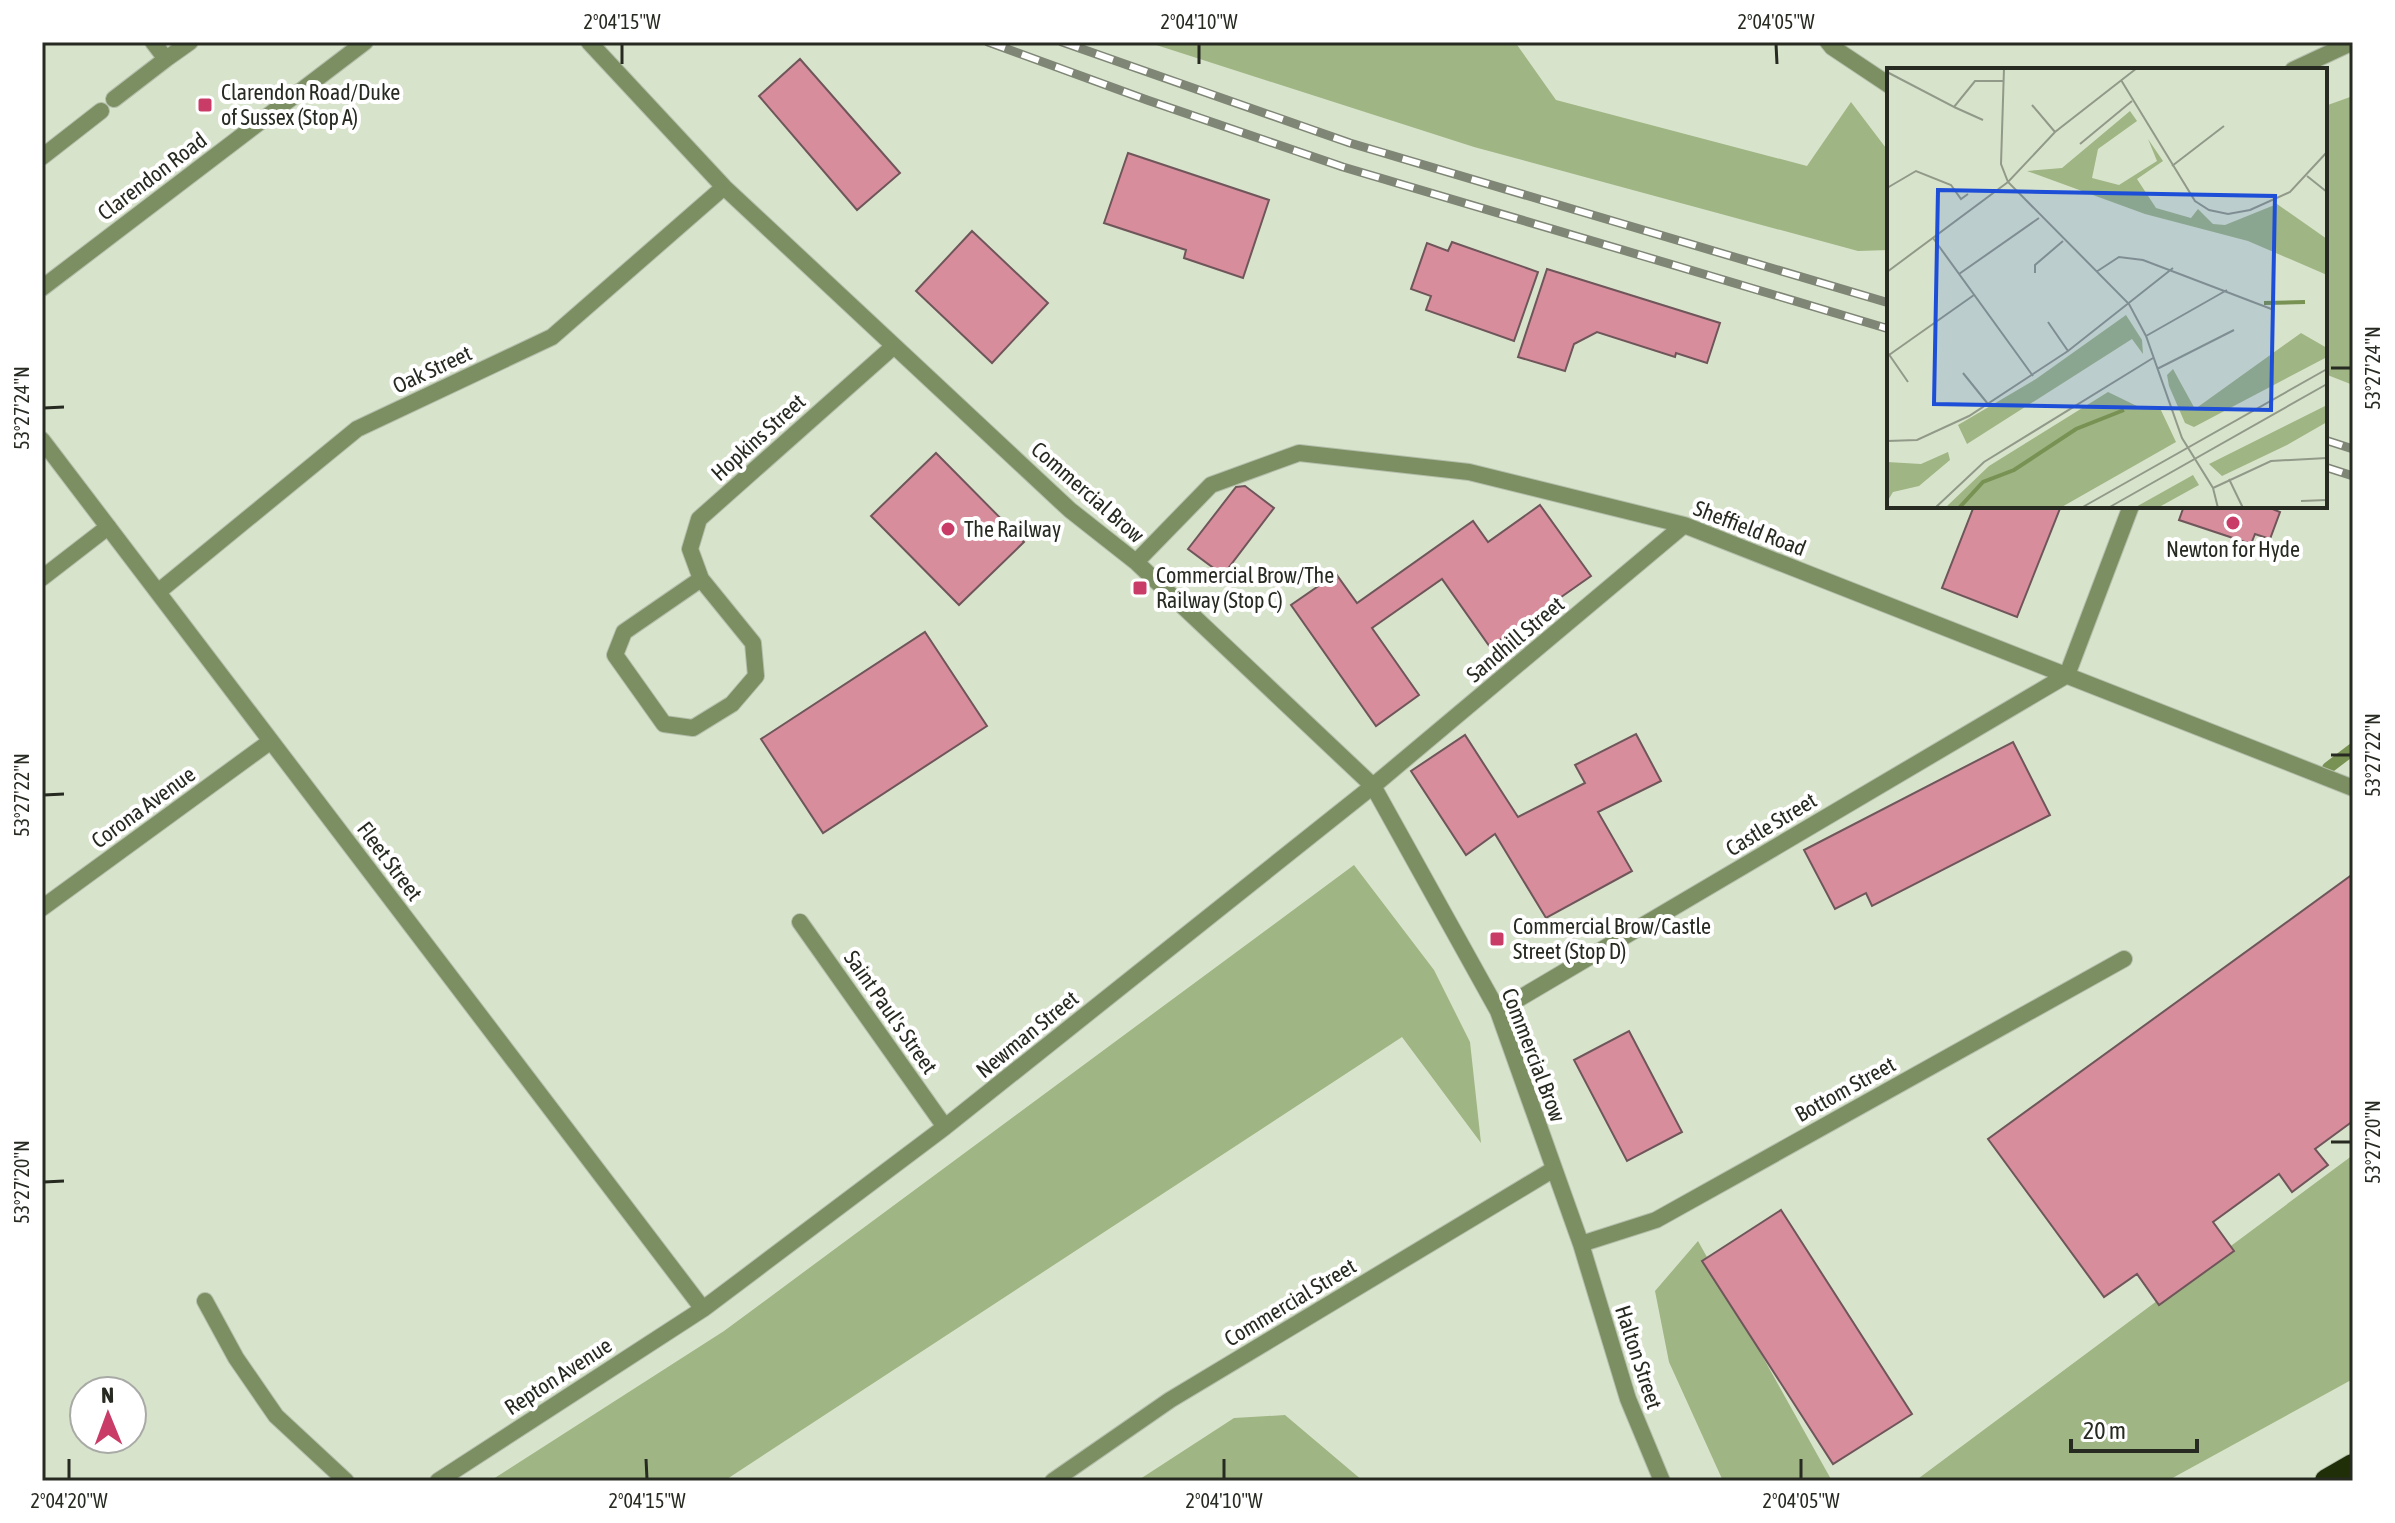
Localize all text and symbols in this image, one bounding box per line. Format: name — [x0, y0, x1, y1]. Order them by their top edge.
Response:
text: 2°04'15"W — [584, 10, 661, 33]
text: 2°04'10"W — [1161, 10, 1238, 33]
text: 2°04'05"W — [1738, 10, 1815, 33]
inset map — [1887, 68, 2327, 508]
place label: Clarendon Road/Duke of Sussex (Stop A) — [221, 79, 400, 130]
marker: Clarendon Road/Duke of Sussex (Stop A) — [196, 96, 214, 114]
street label: Clarendon Road — [92, 127, 212, 225]
text: 53°27'24"N — [2361, 326, 2384, 410]
street label: Oak Street — [388, 339, 476, 399]
text: 53°27'24"N — [10, 366, 33, 450]
street label: Hopkins Street — [706, 388, 810, 486]
street label: Commercial Brow — [1026, 436, 1150, 548]
street label: Sheffield Road — [1690, 495, 1810, 561]
marker: Newton for Hyde — [2224, 514, 2242, 532]
place label: The Railway — [964, 516, 1061, 542]
marker: The Railway — [939, 520, 957, 538]
place label: Newton for Hyde — [2166, 536, 2300, 562]
place label: Commercial Brow/The Railway (Stop C) — [1156, 562, 1334, 613]
marker: Commercial Brow/The Railway (Stop C) — [1131, 579, 1149, 597]
street label: Sandhill Street — [1461, 591, 1569, 687]
text: 53°27'22"N — [2361, 713, 2384, 797]
text: 53°27'22"N — [10, 753, 33, 837]
street label: Corona Avenue — [86, 761, 200, 853]
street label: Castle Street — [1721, 787, 1821, 861]
street label: Fleet Street — [352, 816, 428, 906]
place label: Commercial Brow/Castle Street (Stop D) — [1513, 913, 1711, 964]
marker: Commercial Brow/Castle Street (Stop D) — [1488, 930, 1506, 948]
street label: Saint Paul's Street — [839, 945, 943, 1079]
street label: Newman Street — [971, 985, 1083, 1083]
street label: Commercial Brow — [1497, 985, 1571, 1125]
street label: Bottom Street — [1790, 1051, 1900, 1127]
text: 53°27'20"N — [2361, 1100, 2384, 1184]
text: 53°27'20"N — [10, 1140, 33, 1224]
street label: Commercial Street — [1219, 1252, 1361, 1352]
street label: Halton Street — [1610, 1302, 1668, 1412]
street label: Repton Avenue — [500, 1332, 616, 1420]
north arrow — [68, 1375, 148, 1455]
text: N — [101, 1382, 114, 1408]
scale bar — [2071, 1403, 2197, 1453]
text: 20 m — [2083, 1417, 2126, 1444]
text: 2°04'20"W — [31, 1489, 108, 1512]
text: 2°04'15"W — [609, 1489, 686, 1512]
text: 2°04'10"W — [1186, 1489, 1263, 1512]
text: 2°04'05"W — [1763, 1489, 1840, 1512]

